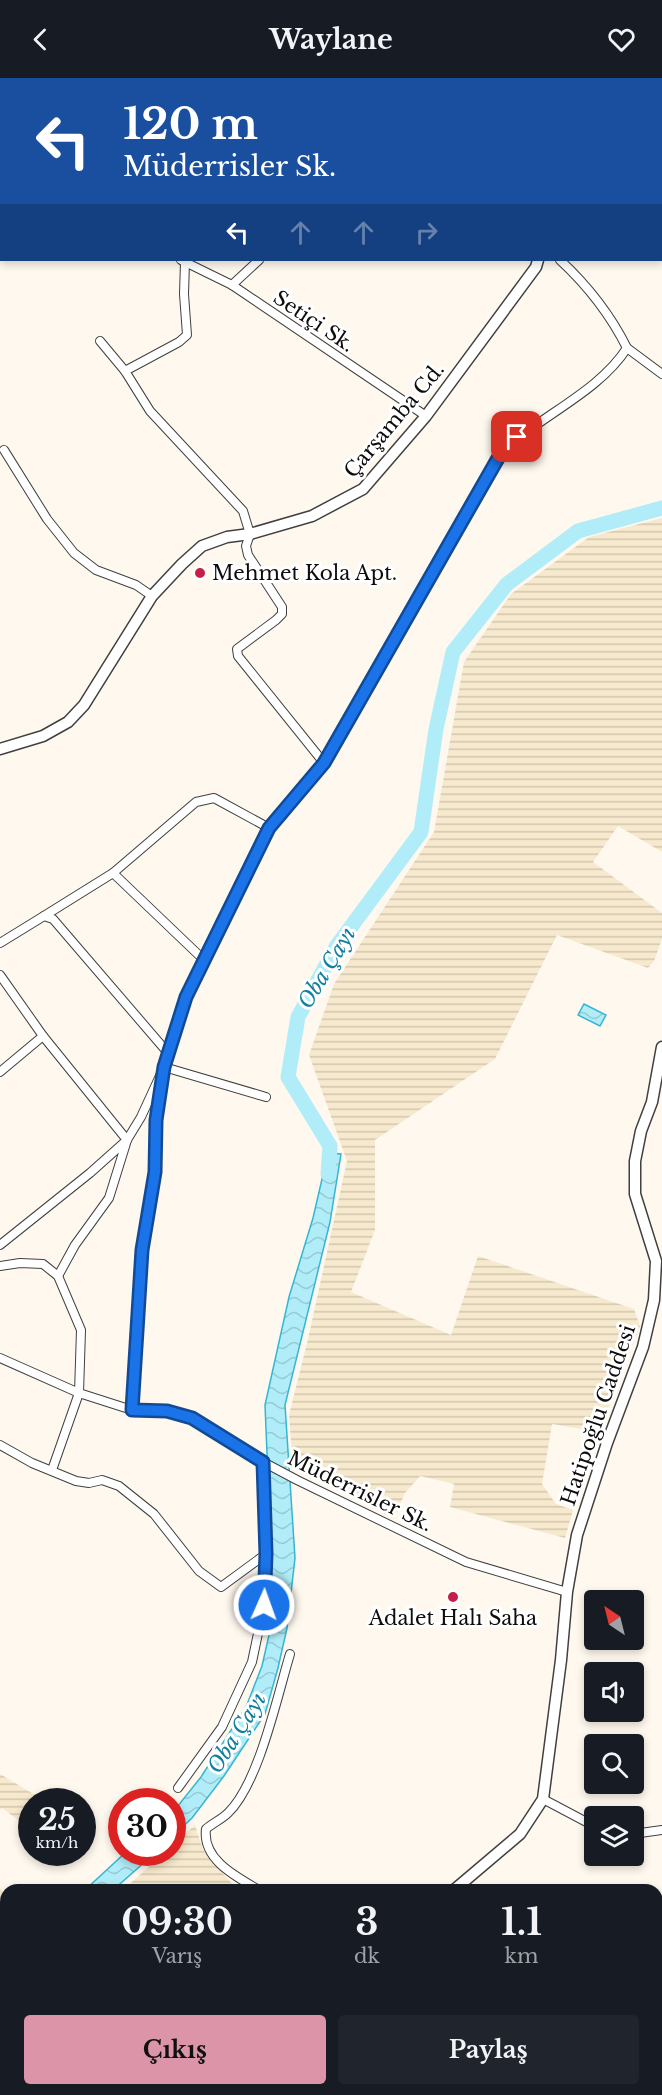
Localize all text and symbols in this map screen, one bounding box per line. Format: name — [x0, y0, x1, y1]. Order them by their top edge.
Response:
icon: back — [24, 23, 57, 56]
text: Waylane — [269, 23, 393, 56]
icon: heart — [605, 23, 638, 56]
text: 120 m — [123, 98, 258, 150]
icon: left — [24, 102, 102, 180]
text: Müderrisler Sk. — [123, 150, 336, 183]
icon: left — [221, 216, 254, 249]
icon: ahead — [284, 216, 317, 249]
icon: ahead — [347, 216, 380, 249]
icon: right — [410, 216, 443, 249]
street label: Setiçi Sk. — [269, 285, 359, 357]
street label: Çarşamba Cd. — [339, 358, 449, 482]
pin — [491, 411, 542, 462]
icon: arrive — [500, 420, 533, 453]
place label: Mehmet Kola Apt. — [212, 561, 397, 585]
marker: Mehmet Kola Apt. — [193, 566, 207, 580]
water label: Oba Çayı — [293, 923, 361, 1013]
street label: Hatipoğlu Caddesi — [556, 1321, 640, 1509]
street label: Müderrisler Sk. — [284, 1446, 436, 1536]
position arrow — [232, 1573, 296, 1637]
marker: Adalet Halı Saha — [446, 1590, 460, 1604]
north arrow — [584, 1590, 644, 1650]
map controls — [584, 1590, 644, 1866]
place label: Adalet Halı Saha — [368, 1606, 538, 1630]
button: sound — [584, 1662, 644, 1722]
water label: Oba Çayı — [202, 1688, 272, 1778]
button: search — [584, 1734, 644, 1794]
speed limit sign: 30 — [108, 1788, 186, 1866]
text: 25 — [38, 1801, 76, 1838]
button: layers — [584, 1806, 644, 1866]
text: km/h — [36, 1833, 78, 1852]
text: 09:30 — [121, 1900, 233, 1945]
text: 3 — [356, 1900, 378, 1945]
text: 1.1 — [501, 1900, 542, 1945]
text: Varış — [152, 1944, 202, 1968]
text: dk — [354, 1944, 380, 1968]
text: km — [505, 1944, 538, 1968]
button: Çıkış — [24, 2015, 326, 2084]
button: Paylaş — [338, 2015, 639, 2084]

